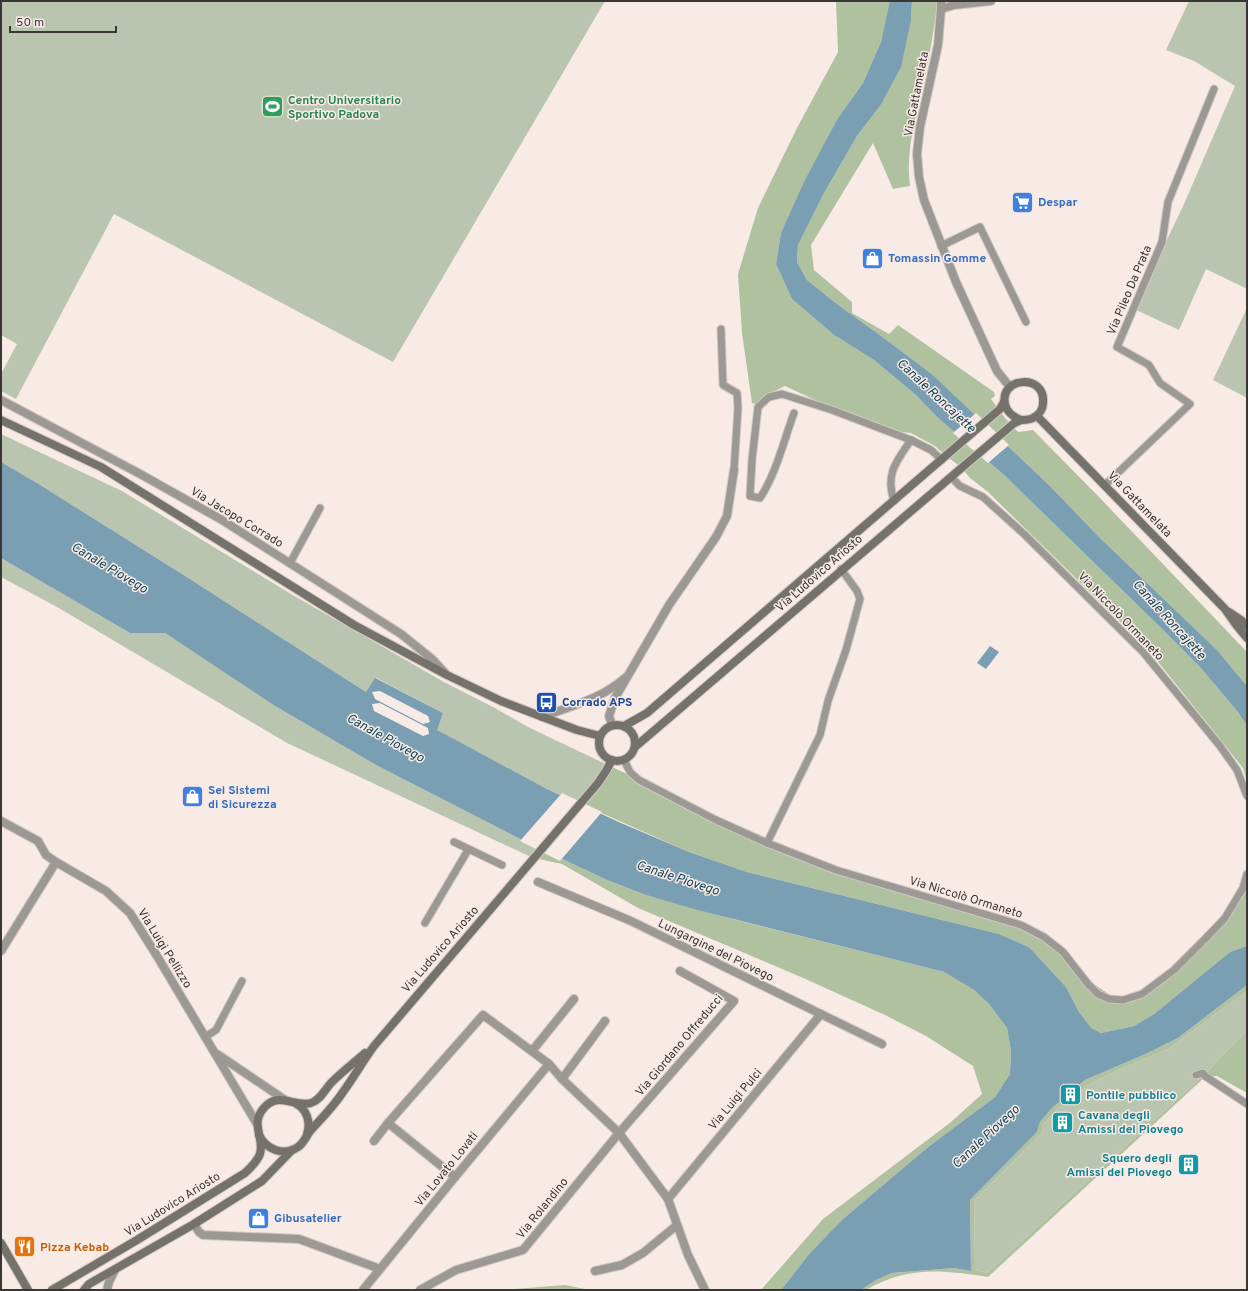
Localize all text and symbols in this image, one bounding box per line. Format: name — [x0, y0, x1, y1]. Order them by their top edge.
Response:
scale bar — [10, 8, 116, 34]
text: 50 m — [16, 15, 44, 31]
street label: Via Gattamelata — [901, 50, 933, 138]
place label: Centro Universitario Sportivo Padova — [288, 93, 401, 123]
sports icon: Centro Universitario Sportivo Padova — [259, 94, 285, 120]
supermarket icon: Despar — [1009, 189, 1035, 215]
place label: Despar — [1038, 195, 1078, 211]
street label: Via Pileo Da Prata — [1104, 243, 1156, 338]
shop icon: Tomassin Gomme — [860, 245, 886, 271]
place label: Tomassin Gomme — [888, 251, 986, 267]
water label: Canale Roncajette — [893, 356, 979, 437]
street label: Via Gattamelata — [1104, 468, 1175, 541]
street label: Via Jacopo Corrado — [187, 484, 286, 552]
street label: Via Ludovico Ariosto — [773, 531, 867, 616]
water label: Canale Piovego — [68, 540, 150, 598]
street label: Via Niccolò Ormaneto — [1074, 569, 1167, 665]
water label: Canale Roncajette — [1129, 577, 1209, 664]
bus stop icon: Corrado APS — [533, 689, 559, 715]
place label: Corrado APS — [562, 695, 632, 711]
water label: Canale Piovego — [343, 711, 427, 767]
place label: Sei Sistemi di Sicurezza — [208, 783, 277, 813]
shop icon: Sei Sistemi di Sicurezza — [179, 784, 205, 810]
water label: Canale Piovego — [634, 858, 721, 900]
street label: Via Niccolò Ormaneto — [907, 873, 1025, 923]
street label: Via Ludovico Ariosto — [399, 903, 483, 996]
street label: Via Luigi Pellizzo — [133, 906, 195, 992]
street label: Lungargine del Piovego — [655, 916, 776, 986]
street label: Via Giordano Offreducci — [632, 991, 727, 1100]
street label: Via Luigi Pulci — [705, 1066, 766, 1134]
building icon: Pontile pubblico — [1058, 1082, 1084, 1108]
place label: Pontile pubblico — [1086, 1088, 1176, 1104]
water label: Canale Piovego — [949, 1102, 1023, 1173]
place label: Cavana degli Amissi del Piovego — [1078, 1108, 1184, 1138]
building icon: Cavana degli Amissi del Piovego — [1050, 1109, 1076, 1135]
street label: Via Lovato Lovati — [412, 1129, 482, 1210]
place label: Squero degli Amissi del Piovego — [1066, 1151, 1172, 1181]
building icon: Squero degli Amissi del Piovego — [1175, 1152, 1201, 1178]
street label: Via Ludovico Ariosto — [122, 1169, 224, 1241]
street label: Via Rolandino — [513, 1174, 573, 1243]
shop icon: Gibusatelier — [246, 1205, 272, 1231]
place label: Gibusatelier — [274, 1211, 342, 1227]
restaurant icon: Pizza Kebab — [11, 1234, 37, 1260]
place label: Pizza Kebab — [40, 1240, 109, 1256]

